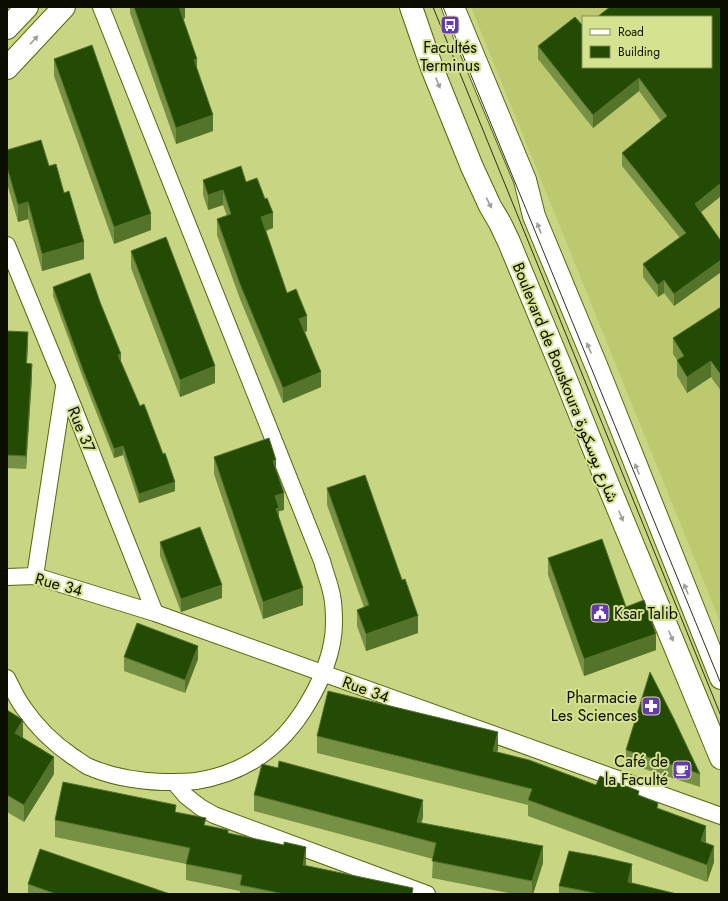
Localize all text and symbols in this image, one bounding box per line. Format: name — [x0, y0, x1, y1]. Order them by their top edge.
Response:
bus stop icon: Facultés Terminus — [439, 14, 461, 36]
legend — [582, 16, 712, 68]
text: Road — [618, 23, 644, 41]
one-way arrow — [29, 35, 38, 45]
place label: Facultés Terminus — [420, 36, 480, 77]
text: Building — [618, 43, 660, 61]
one-way arrow — [435, 78, 441, 89]
one-way arrow — [486, 197, 492, 209]
one-way arrow — [535, 222, 541, 234]
street label: Boulevard de Bouskoura شارع بوسكورة — [507, 259, 624, 506]
one-way arrow — [586, 343, 592, 354]
street label: Rue 37 — [62, 403, 101, 456]
one-way arrow — [634, 462, 640, 474]
one-way arrow — [618, 511, 624, 522]
street label: Rue 34 — [32, 567, 85, 602]
one-way arrow — [682, 583, 688, 595]
public building icon: Ksar Talib — [589, 602, 611, 624]
place label: Ksar Talib — [614, 602, 678, 625]
one-way arrow — [668, 631, 674, 643]
street label: Rue 34 — [339, 670, 393, 709]
place label: Pharmacie Les Sciences — [551, 686, 637, 727]
pharmacy icon: Pharmacie Les Sciences — [640, 695, 662, 717]
place label: Café de la Faculté — [605, 750, 668, 791]
cafe icon: Café de la Faculté — [671, 759, 693, 781]

